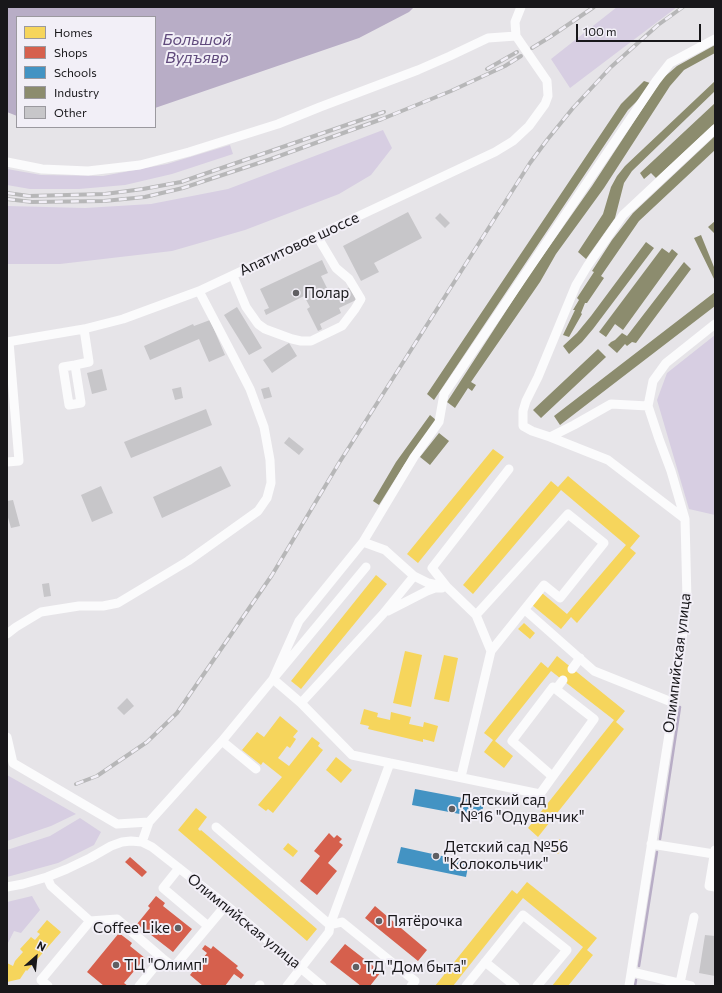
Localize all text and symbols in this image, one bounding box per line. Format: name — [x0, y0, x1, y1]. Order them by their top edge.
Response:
legend — [16, 16, 156, 128]
scale bar — [578, 16, 703, 42]
text: 100 m — [583, 24, 617, 38]
text: Homes — [54, 25, 92, 39]
water label: Большой Вудъявр — [163, 30, 231, 68]
text: Shops — [54, 45, 88, 59]
text: Schools — [54, 65, 97, 79]
text: Industry — [54, 85, 99, 99]
text: Other — [54, 105, 87, 119]
street label: Апатитовое шоссе — [236, 208, 362, 280]
place label: Полар — [304, 284, 349, 302]
marker: Полар — [291, 288, 301, 298]
street label: Олимпийская улица — [659, 592, 695, 734]
place label: Детский сад №16 "Одуванчик" — [460, 791, 584, 826]
marker: Детский сад №16 "Одуванчик" — [447, 804, 457, 814]
place label: Детский сад №56 "Колокольчик" — [444, 838, 568, 873]
marker: Детский сад №56 "Колокольчик" — [431, 851, 441, 861]
street label: Олимпийская улица — [184, 870, 304, 972]
place label: Пятёрочка — [387, 912, 462, 930]
marker: Пятёрочка — [374, 916, 384, 926]
place label: Coffee Like — [93, 919, 170, 937]
marker: Coffee Like — [173, 923, 183, 933]
north arrow — [16, 937, 56, 977]
text: N — [35, 938, 48, 954]
place label: ТЦ "Олимп" — [124, 956, 208, 974]
place label: ТД "Дом быта" — [364, 958, 467, 976]
marker: ТЦ "Олимп" — [111, 960, 121, 970]
marker: ТД "Дом быта" — [351, 962, 361, 972]

